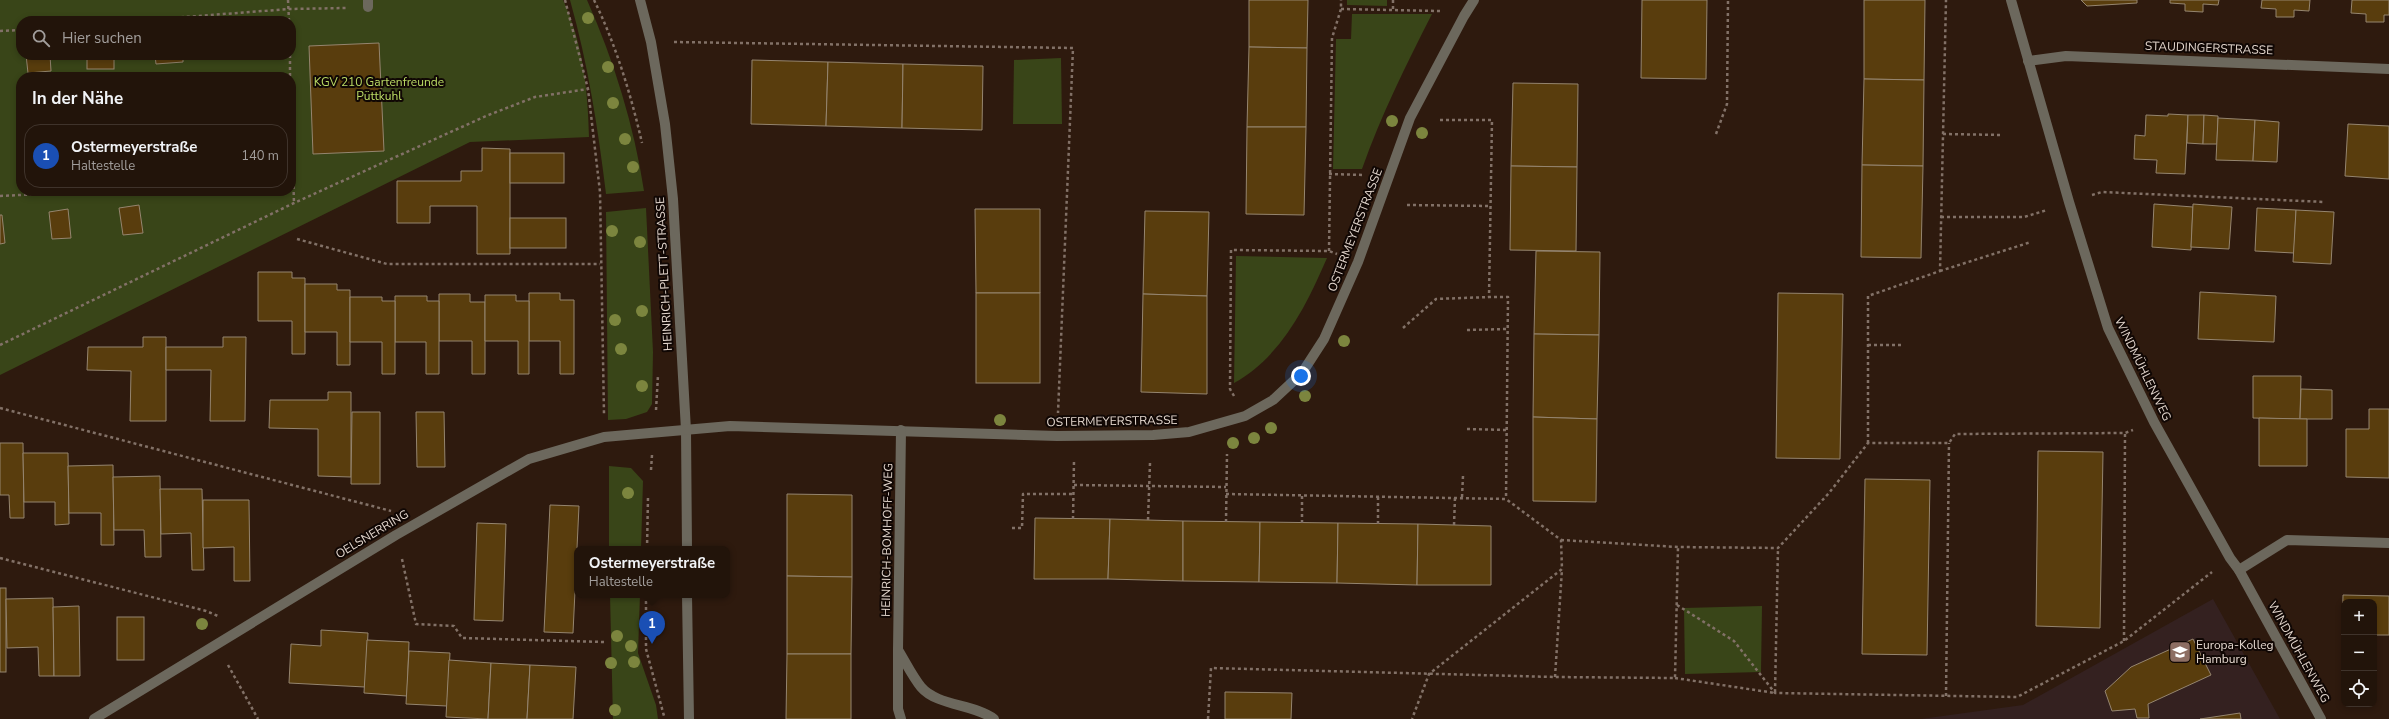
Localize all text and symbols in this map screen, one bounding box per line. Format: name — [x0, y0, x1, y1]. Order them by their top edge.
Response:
search box — [16, 16, 296, 60]
icon: search — [30, 27, 52, 49]
text: Hier suchen — [62, 28, 142, 48]
street label: STAUDINGERSTRASSE — [2145, 38, 2273, 58]
park label: KGV 210 Gartenfreunde Püttkuhl — [314, 74, 444, 104]
text: In der Nähe — [32, 87, 123, 110]
text: Ostermeyerstraße — [71, 137, 198, 157]
text: 1 — [42, 147, 50, 165]
text: 140 m — [241, 147, 279, 165]
text: Haltestelle — [71, 157, 135, 175]
street label: OSTERMEYERSTRASSE — [1324, 166, 1386, 294]
street label: HEINRICH-PLETT-STRASSE — [652, 197, 676, 351]
street label: WINDMÜHLENWEG — [2111, 314, 2175, 424]
your location — [1291, 366, 1311, 386]
street label: OSTERMEYERSTRASSE — [1046, 412, 1178, 430]
street label: HEINRICH-BOMHOFF-WEG — [878, 463, 896, 617]
street label: OELSNERRING — [333, 506, 411, 562]
popup — [574, 546, 730, 598]
text: Ostermeyerstraße — [589, 553, 715, 573]
text: Haltestelle — [589, 573, 653, 591]
street label: WINDMÜHLENWEG — [2264, 598, 2334, 706]
map controls — [2341, 599, 2377, 707]
button: + — [2341, 599, 2377, 635]
pin: 1 — [639, 611, 665, 644]
button: − — [2341, 635, 2377, 671]
place label: Europa-Kolleg Hamburg — [2196, 637, 2274, 667]
school or university icon: Europa-Kolleg Hamburg — [2167, 639, 2193, 665]
button: locate — [2341, 671, 2377, 707]

